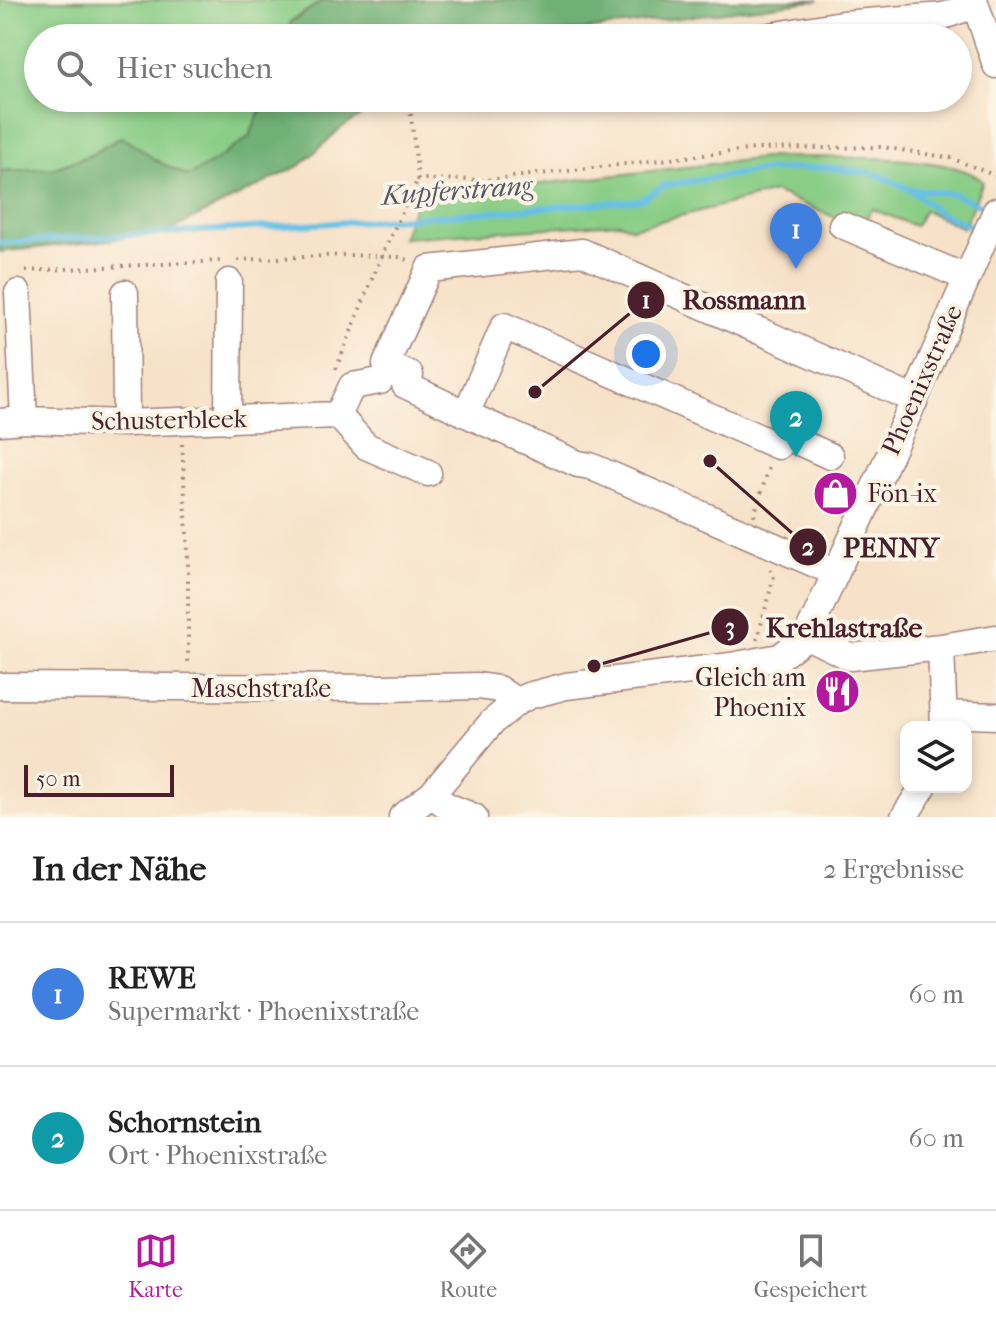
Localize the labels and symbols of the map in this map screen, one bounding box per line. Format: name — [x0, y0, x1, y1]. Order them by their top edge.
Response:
water label: Kupferstrang — [378, 168, 535, 212]
pin: 1 — [770, 203, 822, 269]
callout: Rossmann — [626, 274, 821, 326]
text: Rossmann — [682, 283, 807, 316]
text: 1 — [642, 286, 650, 314]
street label: Phoenixstraße — [875, 300, 969, 460]
your location — [626, 334, 666, 374]
pin: 2 — [770, 391, 822, 457]
street label: Schusterbleek — [91, 403, 248, 437]
shop icon: Fön-ix — [812, 469, 860, 517]
place label: Fön-ix — [867, 478, 937, 509]
callout: PENNY — [788, 521, 955, 573]
text: PENNY — [843, 531, 941, 564]
text: 2 — [802, 533, 814, 561]
callout: Krehlastraße — [710, 601, 938, 653]
text: Krehlastraße — [766, 611, 922, 644]
text: 3 — [725, 613, 735, 641]
place label: Gleich am Phoenix — [695, 662, 806, 723]
restaurant icon: Gleich am Phoenix — [813, 668, 861, 716]
street label: Maschstraße — [191, 673, 331, 704]
scale bar — [24, 761, 174, 797]

